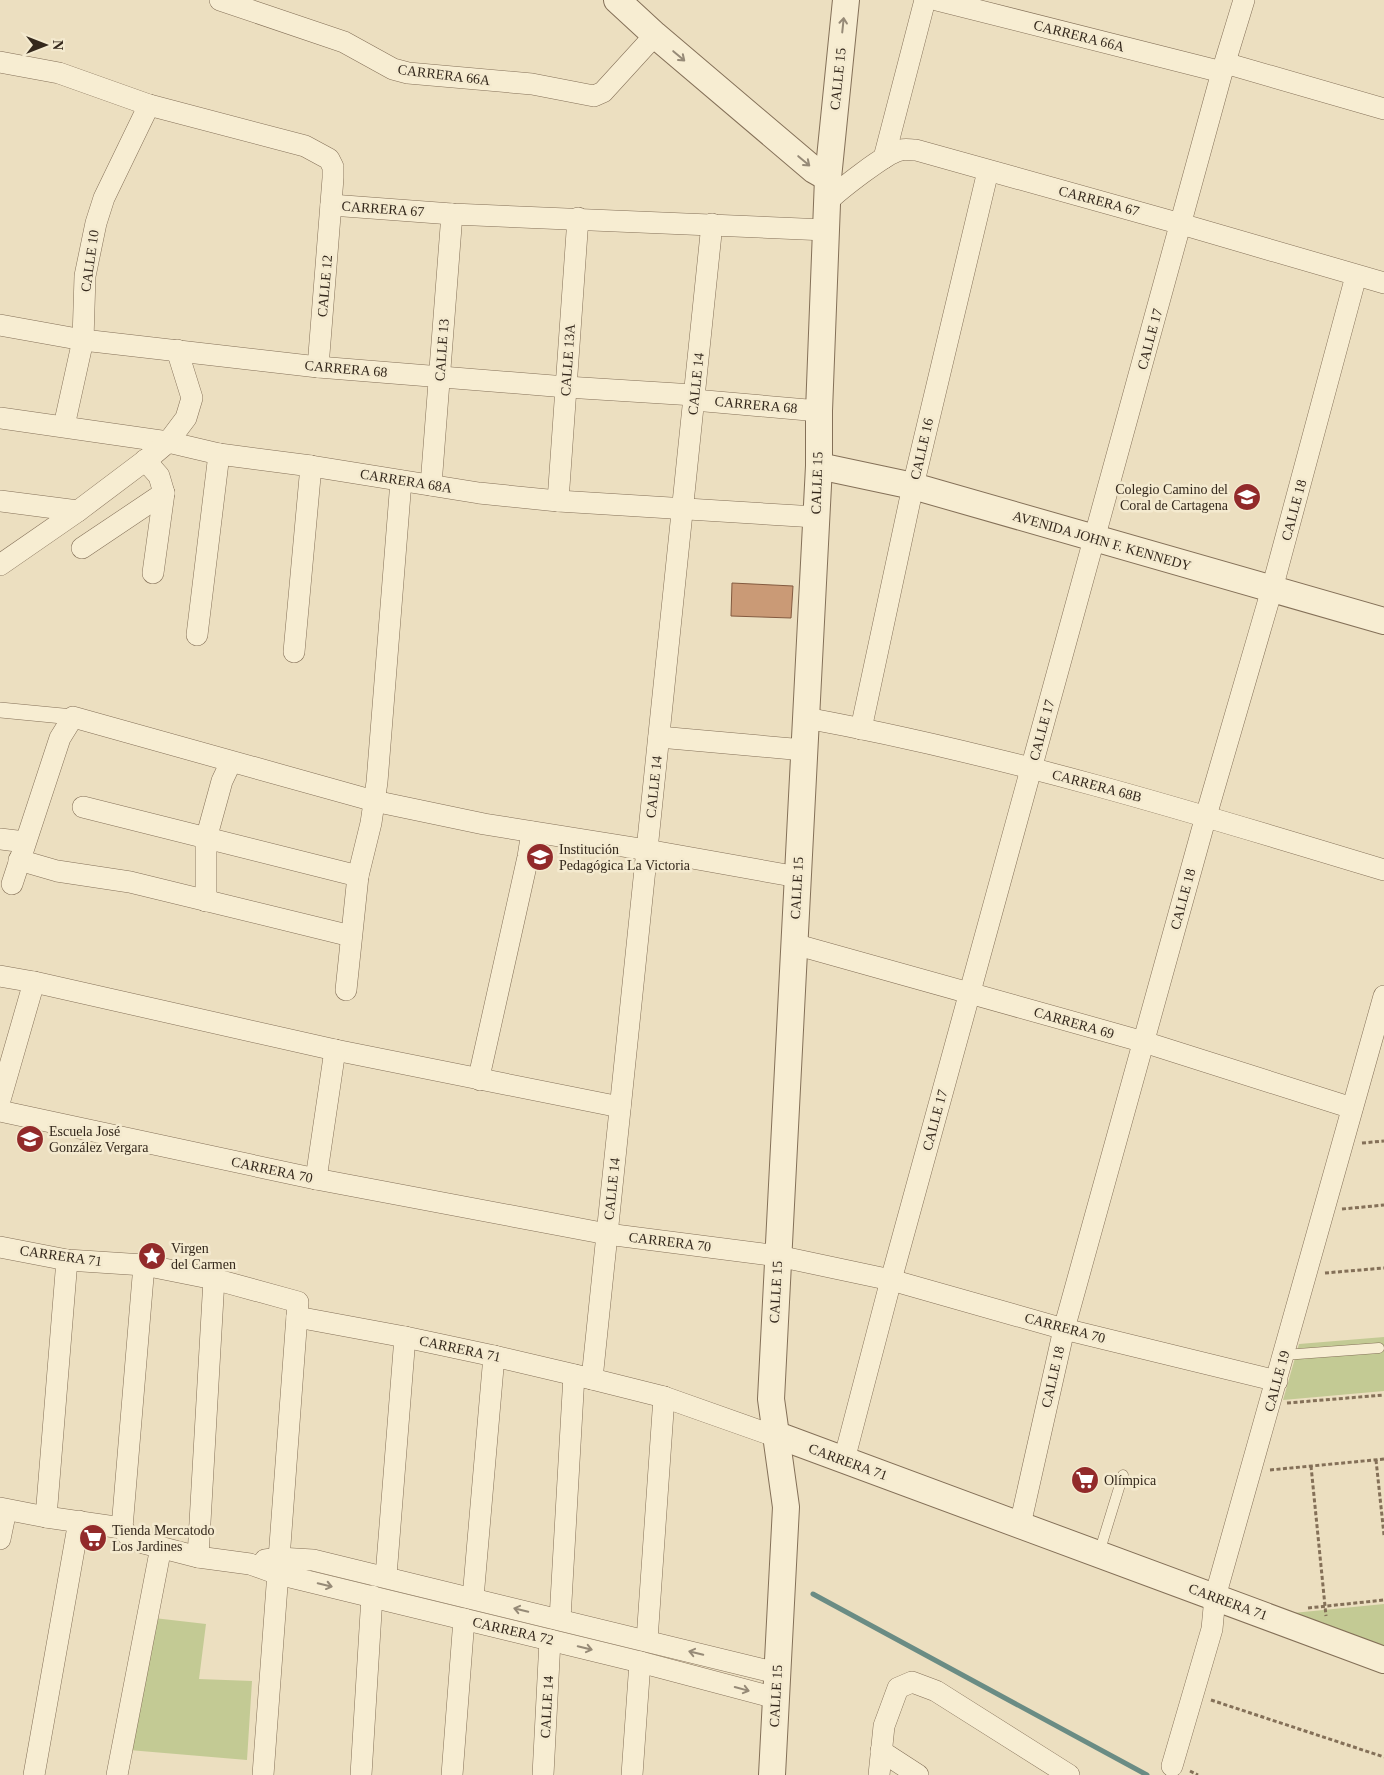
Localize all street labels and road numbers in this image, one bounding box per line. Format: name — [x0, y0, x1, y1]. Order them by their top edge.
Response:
street label: CARRERA 66A — [1032, 17, 1127, 55]
street label: CALLE 15 — [827, 47, 849, 111]
street label: CARRERA 66A — [397, 62, 492, 88]
street label: CARRERA 67 — [1057, 183, 1141, 219]
street label: CARRERA 67 — [341, 199, 425, 219]
street label: CALLE 10 — [78, 229, 102, 293]
street label: CALLE 12 — [315, 254, 335, 318]
street label: CALLE 17 — [1135, 307, 1165, 371]
street label: CALLE 13 — [432, 318, 452, 382]
street label: CALLE 13A — [558, 322, 578, 397]
street label: CALLE 14 — [685, 352, 707, 416]
street label: CARRERA 68 — [304, 358, 388, 380]
street label: CARRERA 68 — [714, 394, 798, 416]
street label: CALLE 16 — [908, 417, 936, 481]
street label: CALLE 15 — [808, 451, 826, 515]
street label: CARRERA 68A — [359, 466, 454, 496]
street label: CALLE 18 — [1279, 478, 1309, 542]
street label: AVENIDA JOHN F. KENNEDY — [1011, 508, 1193, 574]
street label: CALLE 17 — [1027, 698, 1057, 762]
street label: CALLE 14 — [643, 755, 665, 819]
street label: CARRERA 68B — [1051, 767, 1143, 805]
street label: CALLE 15 — [788, 856, 806, 920]
street label: CALLE 18 — [1168, 867, 1198, 931]
street label: CARRERA 69 — [1032, 1004, 1116, 1042]
street label: CALLE 17 — [920, 1088, 950, 1152]
street label: CARRERA 70 — [230, 1154, 314, 1186]
street label: CALLE 14 — [601, 1157, 623, 1221]
street label: CARRERA 70 — [628, 1230, 712, 1254]
street label: CARRERA 71 — [19, 1243, 103, 1269]
street label: CALLE 15 — [767, 1260, 785, 1324]
street label: CARRERA 70 — [1023, 1310, 1107, 1346]
street label: CARRERA 71 — [418, 1333, 502, 1365]
street label: CALLE 18 — [1039, 1345, 1067, 1409]
street label: CALLE 19 — [1262, 1349, 1292, 1413]
street label: CARRERA 71 — [807, 1441, 889, 1483]
street label: CARRERA 71 — [1187, 1581, 1269, 1623]
street label: CARRERA 72 — [471, 1614, 555, 1648]
street label: CALLE 15 — [767, 1664, 785, 1728]
street label: CALLE 14 — [538, 1675, 556, 1739]

